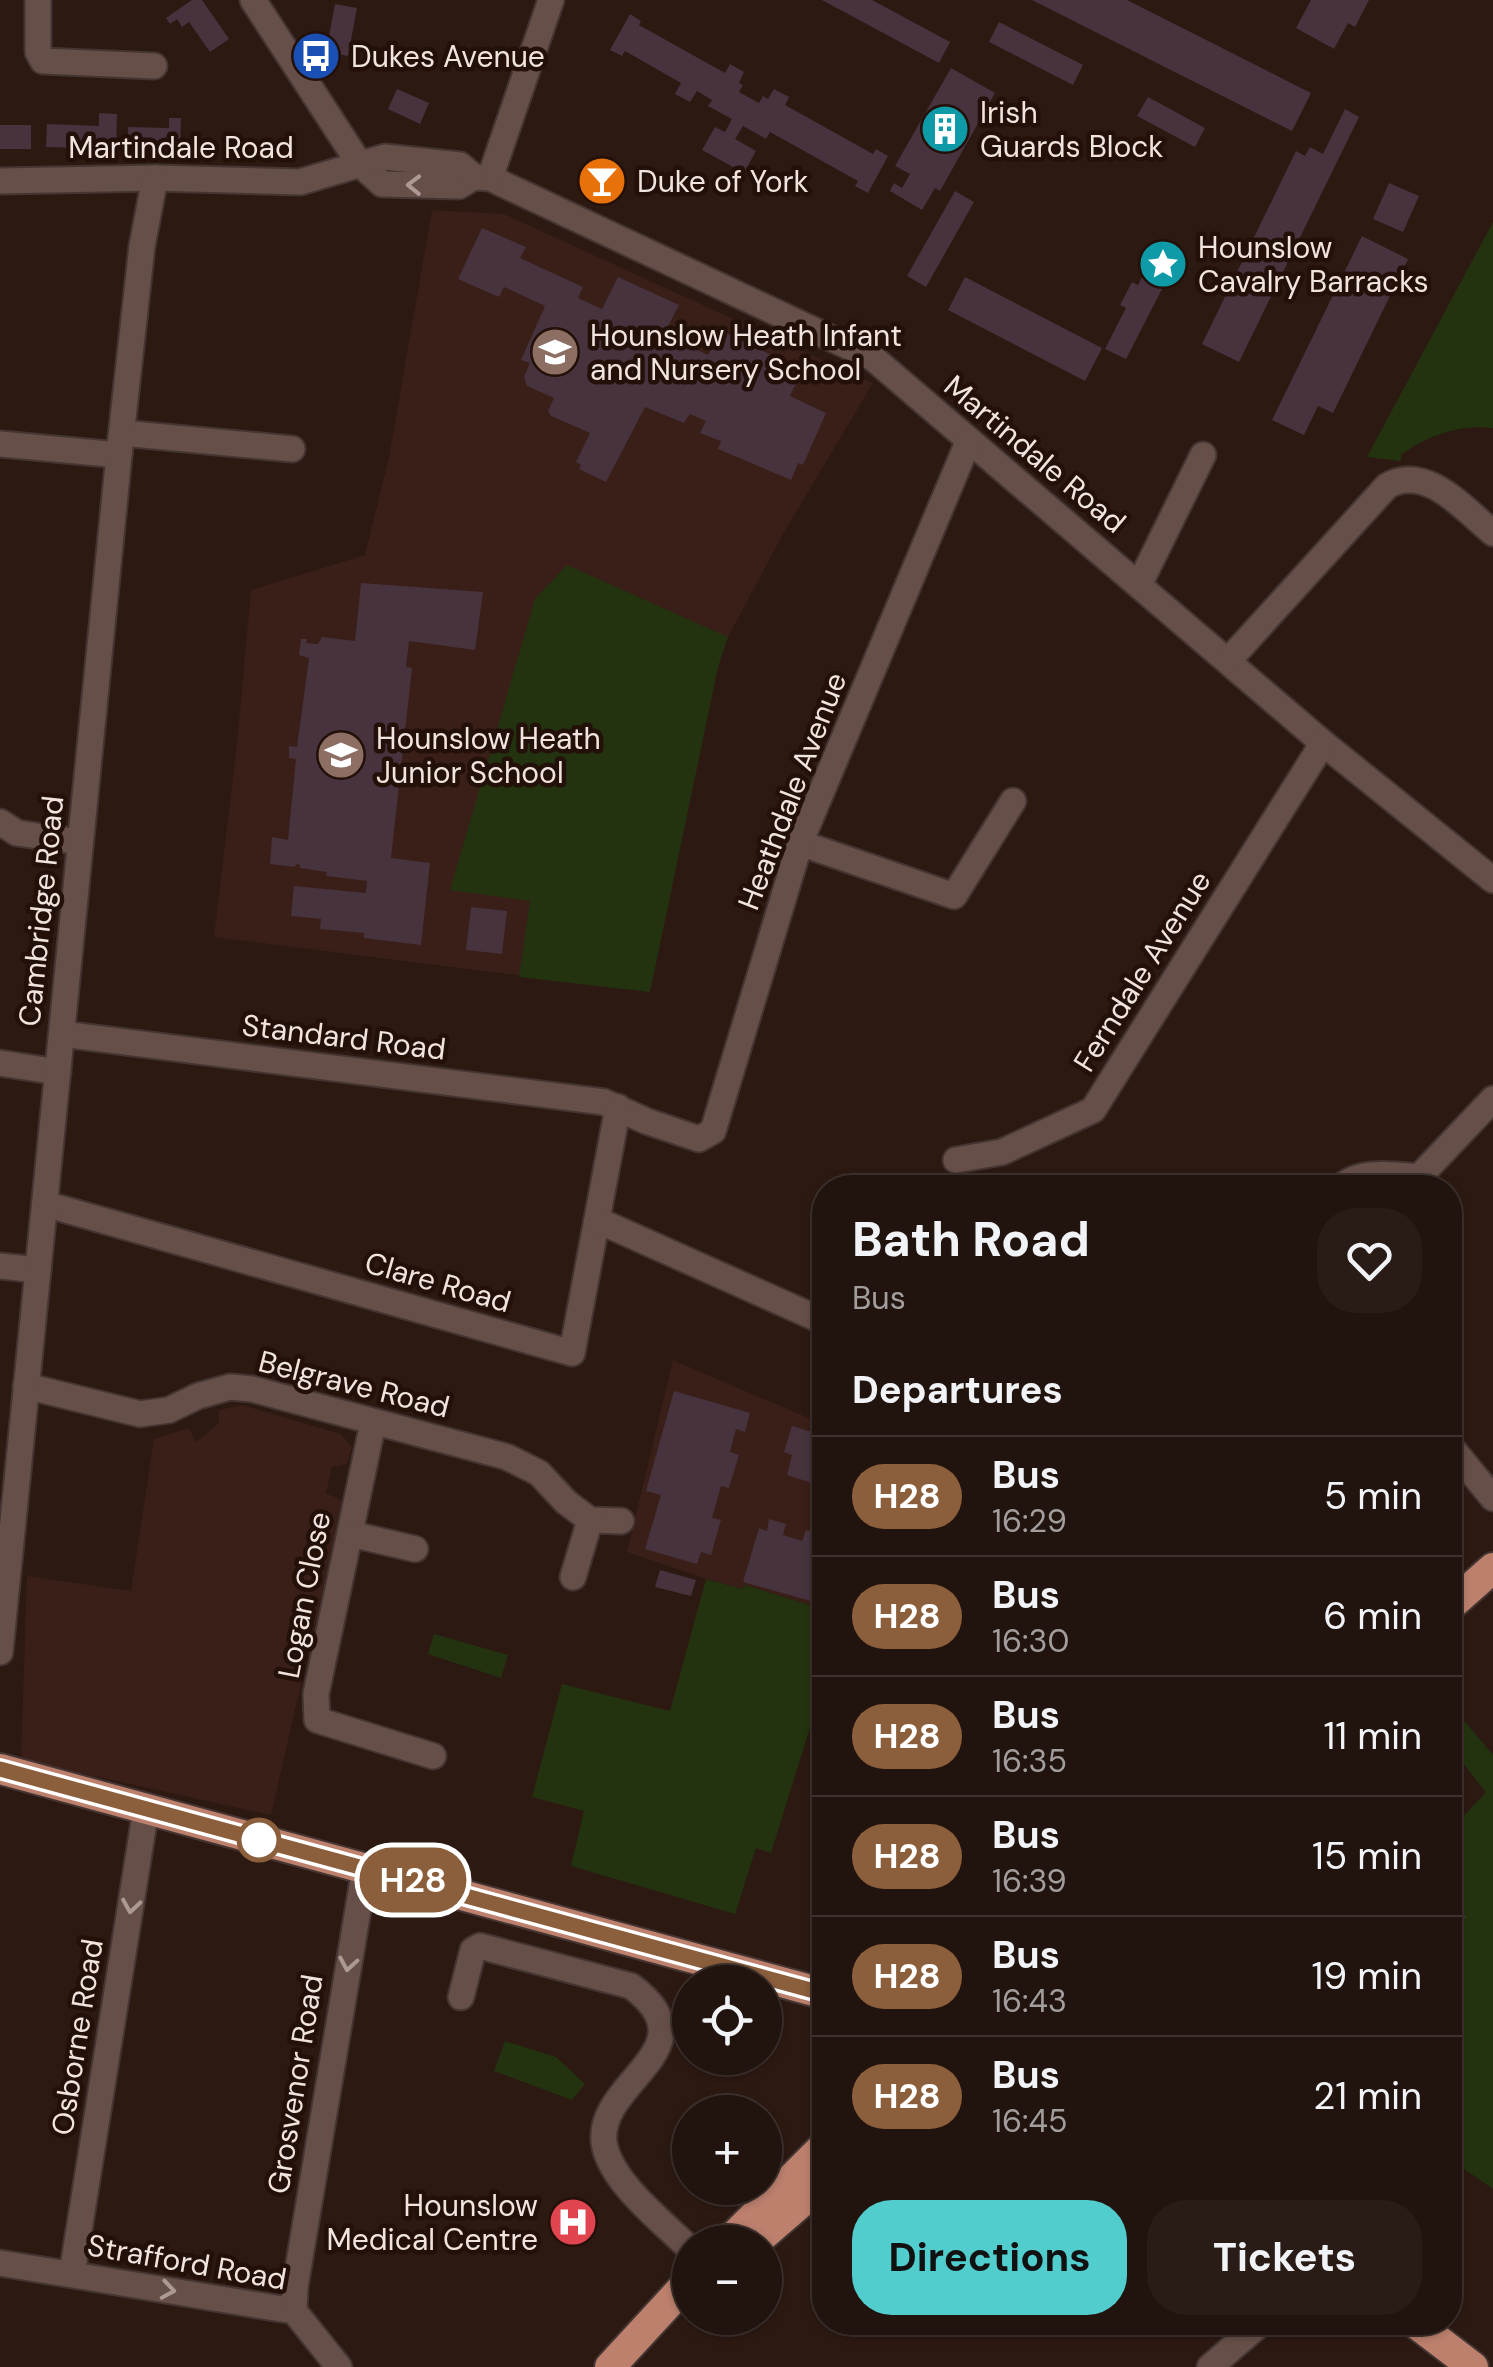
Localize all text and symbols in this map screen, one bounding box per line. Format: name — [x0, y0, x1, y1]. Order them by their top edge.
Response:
bus stop icon: Dukes Avenue — [290, 30, 342, 82]
place label: Dukes Avenue — [351, 37, 545, 76]
place label: Irish Guards Block — [980, 93, 1163, 166]
building icon: Irish Guards Block — [919, 103, 971, 155]
street label: Martindale Road — [68, 128, 294, 167]
bar icon: Duke of York — [576, 155, 628, 207]
place label: Duke of York — [637, 162, 809, 201]
one-way arrow — [405, 174, 420, 196]
place label: Hounslow Cavalry Barracks — [1198, 228, 1429, 301]
place icon: Hounslow Cavalry Barracks — [1137, 238, 1189, 290]
place label: Hounslow Heath Infant and Nursery School — [590, 316, 902, 389]
school or university icon: Hounslow Heath Infant and Nursery School — [529, 326, 581, 378]
street label: Martindale Road — [936, 367, 1134, 541]
street label: Heathdale Avenue — [729, 667, 855, 915]
place label: Hounslow Heath Junior School — [376, 719, 601, 792]
school or university icon: Hounslow Heath Junior School — [315, 729, 367, 781]
street label: Cambridge Road — [10, 794, 72, 1028]
street label: Ferndale Avenue — [1065, 863, 1219, 1079]
street label: Standard Road — [240, 1005, 448, 1069]
text: Bath Road — [852, 1208, 1090, 1271]
button: heart — [1317, 1208, 1422, 1313]
street label: Clare Road — [361, 1243, 515, 1321]
text: Bus — [852, 1277, 906, 1319]
street label: Belgrave Road — [255, 1341, 453, 1427]
text: Departures — [852, 1365, 1063, 1415]
text: Bus — [992, 1450, 1060, 1500]
text: 5 min — [1324, 1471, 1422, 1521]
text: H28 — [873, 1473, 941, 1519]
text: 16:29 — [992, 1500, 1067, 1542]
street label: Logan Close — [269, 1508, 339, 1682]
text: Bus — [992, 1570, 1060, 1620]
text: 6 min — [1323, 1591, 1422, 1641]
text: H28 — [873, 1593, 941, 1639]
text: 16:30 — [992, 1620, 1069, 1662]
text: Bus — [992, 1690, 1060, 1740]
text: 11 min — [1323, 1711, 1422, 1761]
text: H28 — [873, 1713, 941, 1759]
text: 16:35 — [992, 1740, 1067, 1782]
text: Bus — [992, 1810, 1060, 1860]
unlabelled marker — [238, 1819, 280, 1861]
text: 15 min — [1312, 1831, 1422, 1881]
text: H28 — [873, 1833, 941, 1879]
line badge: H28 — [356, 1848, 470, 1912]
text: H28 — [379, 1857, 447, 1903]
text: 16:39 — [992, 1860, 1067, 1902]
one-way arrow — [121, 1897, 142, 1914]
text: Bus — [992, 1930, 1060, 1980]
street label: Osborne Road — [42, 1936, 112, 2138]
text: 19 min — [1311, 1951, 1422, 2001]
text: H28 — [873, 1953, 941, 1999]
one-way arrow — [338, 1956, 359, 1972]
map controls — [672, 1965, 782, 2335]
button: locate — [672, 1965, 782, 2075]
street label: Grosvenor Road — [258, 1972, 332, 2196]
text: 16:43 — [992, 1980, 1067, 2022]
text: Bus — [992, 2050, 1060, 2100]
text: 21 min — [1313, 2071, 1422, 2121]
text: H28 — [873, 2073, 941, 2119]
button: + — [672, 2095, 782, 2205]
text: 16:45 — [992, 2100, 1068, 2142]
place label: Hounslow Medical Centre — [326, 2186, 538, 2259]
hospital icon: Hounslow Medical Centre — [547, 2196, 599, 2248]
button: Directions — [852, 2200, 1127, 2315]
button: Tickets — [1147, 2200, 1422, 2315]
street label: Strafford Road — [84, 2225, 290, 2299]
button: − — [672, 2225, 782, 2335]
one-way arrow — [160, 2279, 177, 2300]

